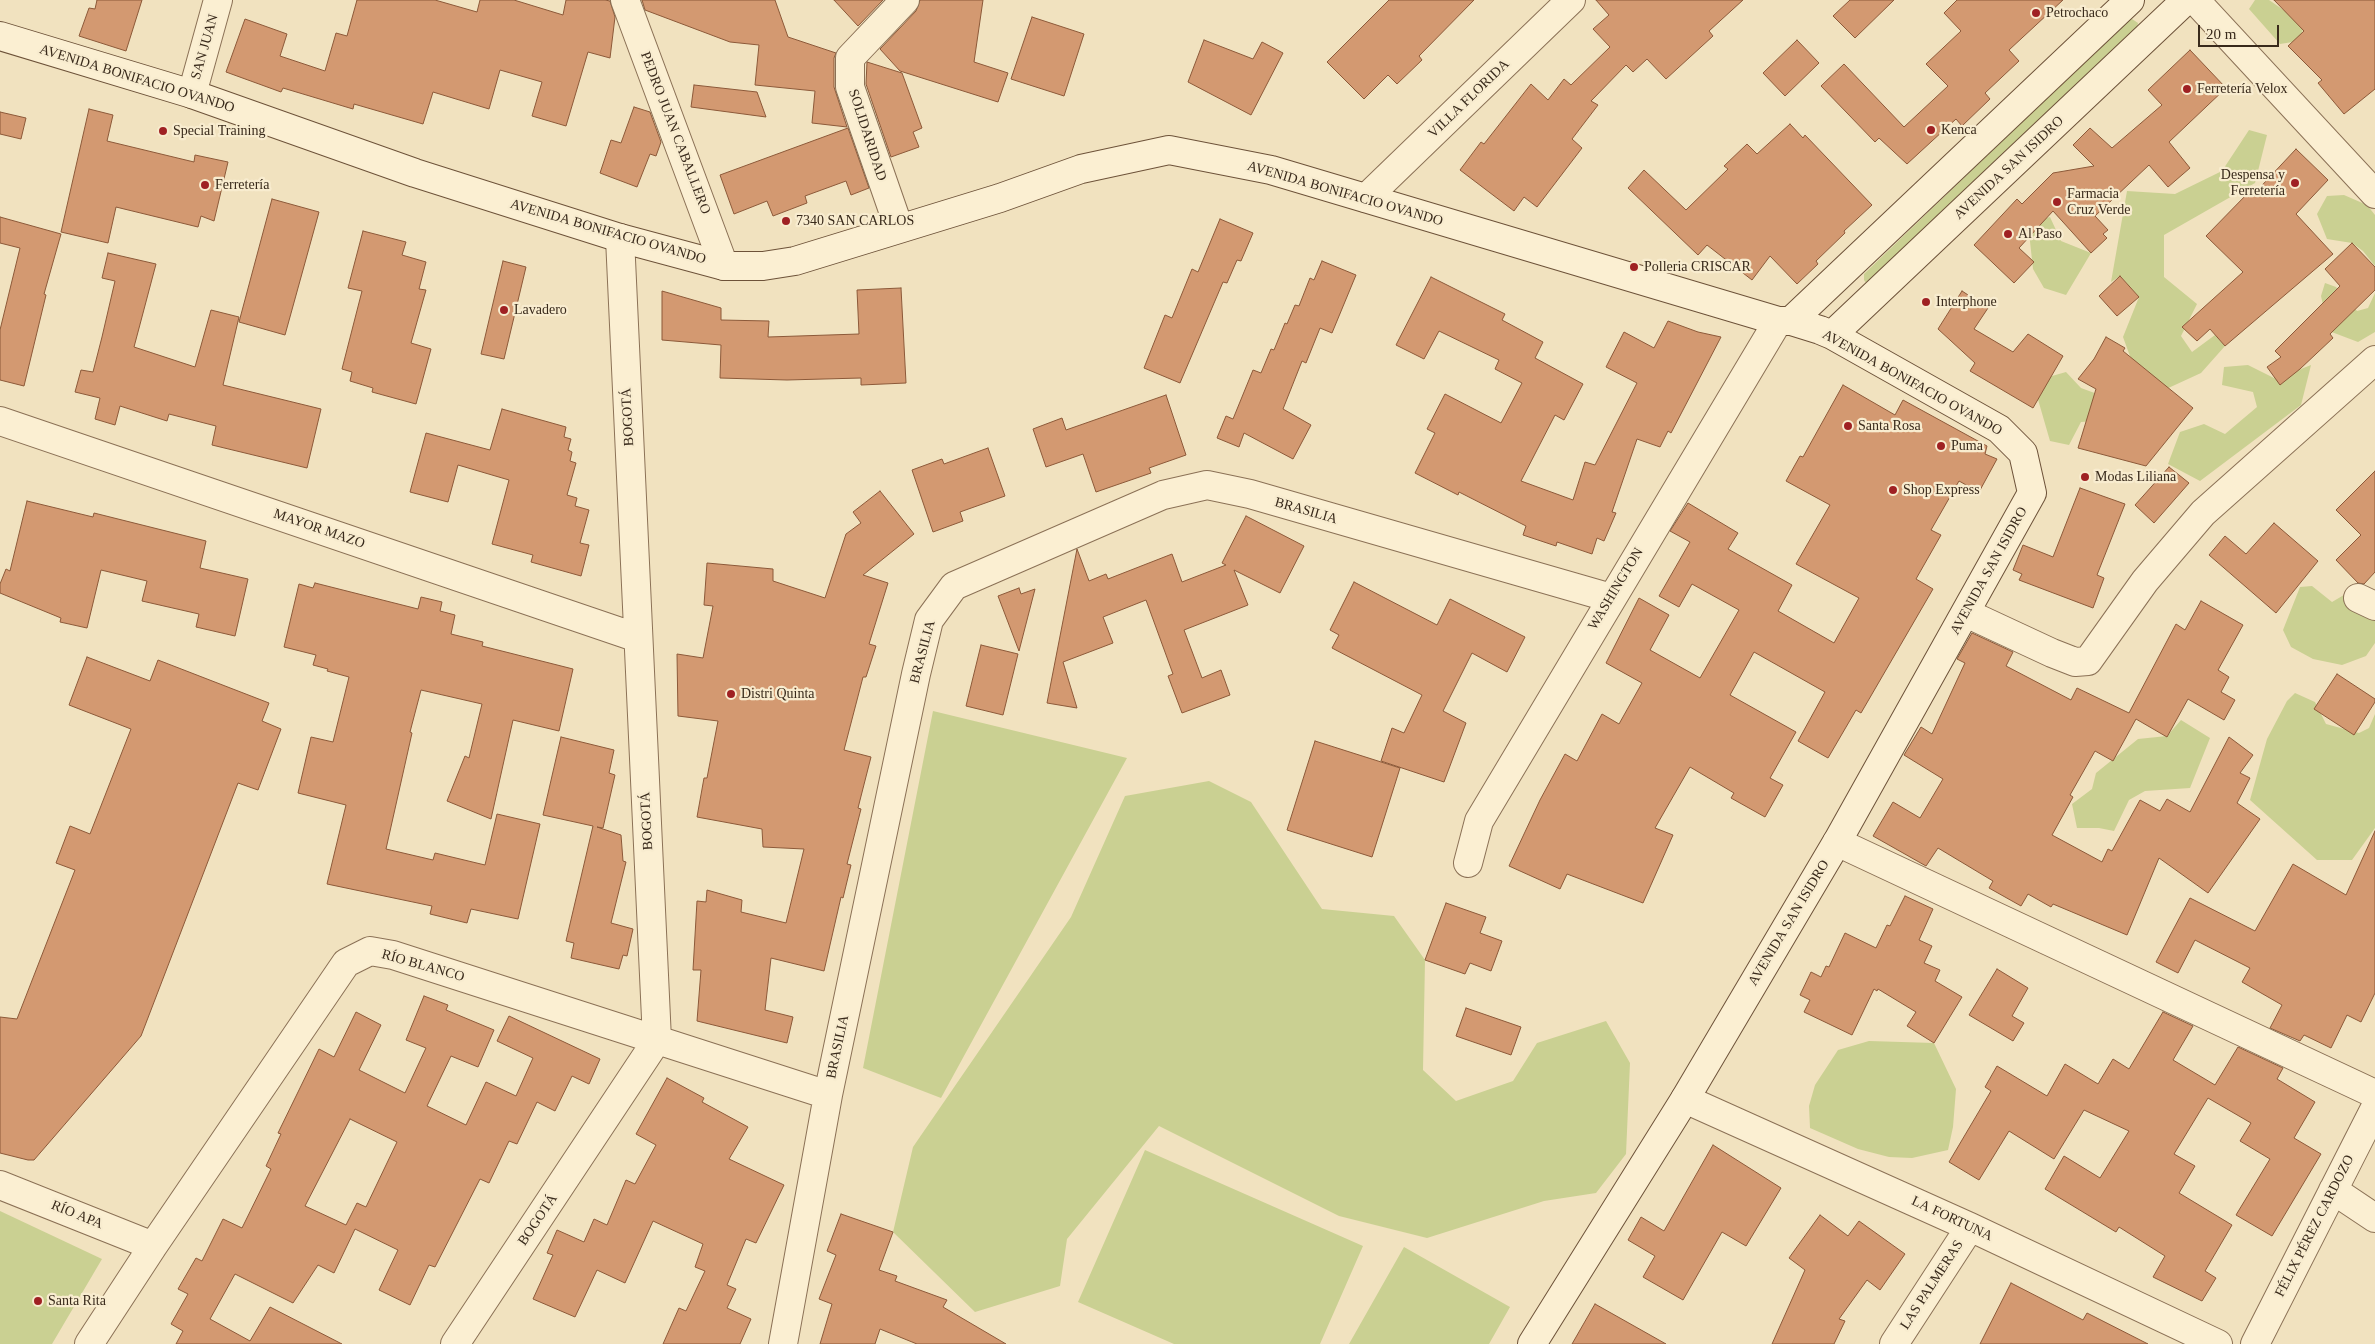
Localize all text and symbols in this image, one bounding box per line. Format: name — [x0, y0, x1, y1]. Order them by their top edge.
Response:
place label: Petrochaco — [2046, 5, 2108, 21]
marker: Petrochaco — [2030, 7, 2042, 19]
street label: SAN JUAN — [188, 12, 222, 82]
scale bar — [2200, 15, 2281, 47]
text: 20 m — [2206, 26, 2236, 42]
street label: AVENIDA BONIFACIO OVANDO — [37, 41, 237, 117]
street label: PEDRO JUAN CABALLERO — [636, 49, 714, 217]
street label: VILLA FLORIDA — [1425, 56, 1513, 142]
place label: Ferretería Velox — [2197, 81, 2288, 97]
marker: Ferretería Velox — [2181, 83, 2193, 95]
street label: SOLIDARIDAD — [844, 87, 890, 183]
street label: AVENIDA SAN ISIDRO — [1951, 113, 2067, 223]
place label: Kenca — [1941, 122, 1977, 138]
place label: Special Training — [173, 123, 265, 139]
marker: Kenca — [1925, 124, 1937, 136]
marker: Special Training — [157, 125, 169, 137]
street label: AVENIDA BONIFACIO OVANDO — [1245, 158, 1445, 230]
place label: Despensa y Ferretería — [2221, 167, 2285, 200]
place label: Ferretería — [215, 177, 269, 193]
marker: Despensa y Ferretería — [2289, 177, 2301, 189]
marker: Ferretería — [199, 179, 211, 191]
place label: Farmacia Cruz Verde — [2067, 186, 2130, 218]
street label: AVENIDA BONIFACIO OVANDO — [508, 196, 708, 268]
marker: Farmacia Cruz Verde — [2051, 196, 2063, 208]
place label: 7340 SAN CARLOS — [796, 213, 914, 229]
marker: 7340 SAN CARLOS — [780, 215, 792, 227]
place label: Al Paso — [2018, 226, 2062, 242]
marker: Al Paso — [2002, 228, 2014, 240]
place label: Polleria CRISCAR — [1644, 259, 1751, 275]
marker: Polleria CRISCAR — [1628, 261, 1640, 273]
place label: Interphone — [1936, 294, 1997, 310]
marker: Interphone — [1920, 296, 1932, 308]
place label: Lavadero — [514, 302, 567, 318]
marker: Lavadero — [498, 304, 510, 316]
street label: AVENIDA BONIFACIO OVANDO — [1819, 326, 2005, 440]
street label: BOGOTÁ — [618, 387, 638, 447]
place label: Santa Rosa — [1858, 418, 1921, 434]
marker: Santa Rosa — [1842, 420, 1854, 432]
place label: Puma — [1951, 438, 1983, 454]
marker: Puma — [1935, 440, 1947, 452]
place label: Modas Liliana — [2095, 469, 2176, 485]
marker: Modas Liliana — [2079, 471, 2091, 483]
place label: Shop Express — [1903, 482, 1980, 498]
marker: Shop Express — [1887, 484, 1899, 496]
street label: BRASILIA — [1273, 494, 1339, 528]
street label: AVENIDA SAN ISIDRO — [1947, 504, 2031, 638]
street label: MAYOR MAZO — [271, 506, 367, 552]
street label: WASHINGTON — [1585, 545, 1647, 633]
street label: BRASILIA — [907, 619, 939, 685]
place label: Distri Quinta — [741, 686, 814, 702]
marker: Distri Quinta — [725, 688, 737, 700]
street label: BOGOTÁ — [637, 791, 657, 851]
street label: AVENIDA SAN ISIDRO — [1745, 857, 1833, 989]
street label: RÍO BLANCO — [380, 946, 466, 986]
street label: BRASILIA — [823, 1014, 853, 1080]
street label: FÉLIX PÉREZ CARDOZO — [2272, 1152, 2358, 1300]
street label: BOGOTÁ — [515, 1191, 561, 1249]
street label: LA FORTUNA — [1909, 1193, 1995, 1245]
street label: RÍO APA — [49, 1197, 105, 1233]
street label: LAS PALMERAS — [1897, 1237, 1967, 1333]
place label: Santa Rita — [48, 1293, 106, 1309]
marker: Santa Rita — [32, 1295, 44, 1307]

